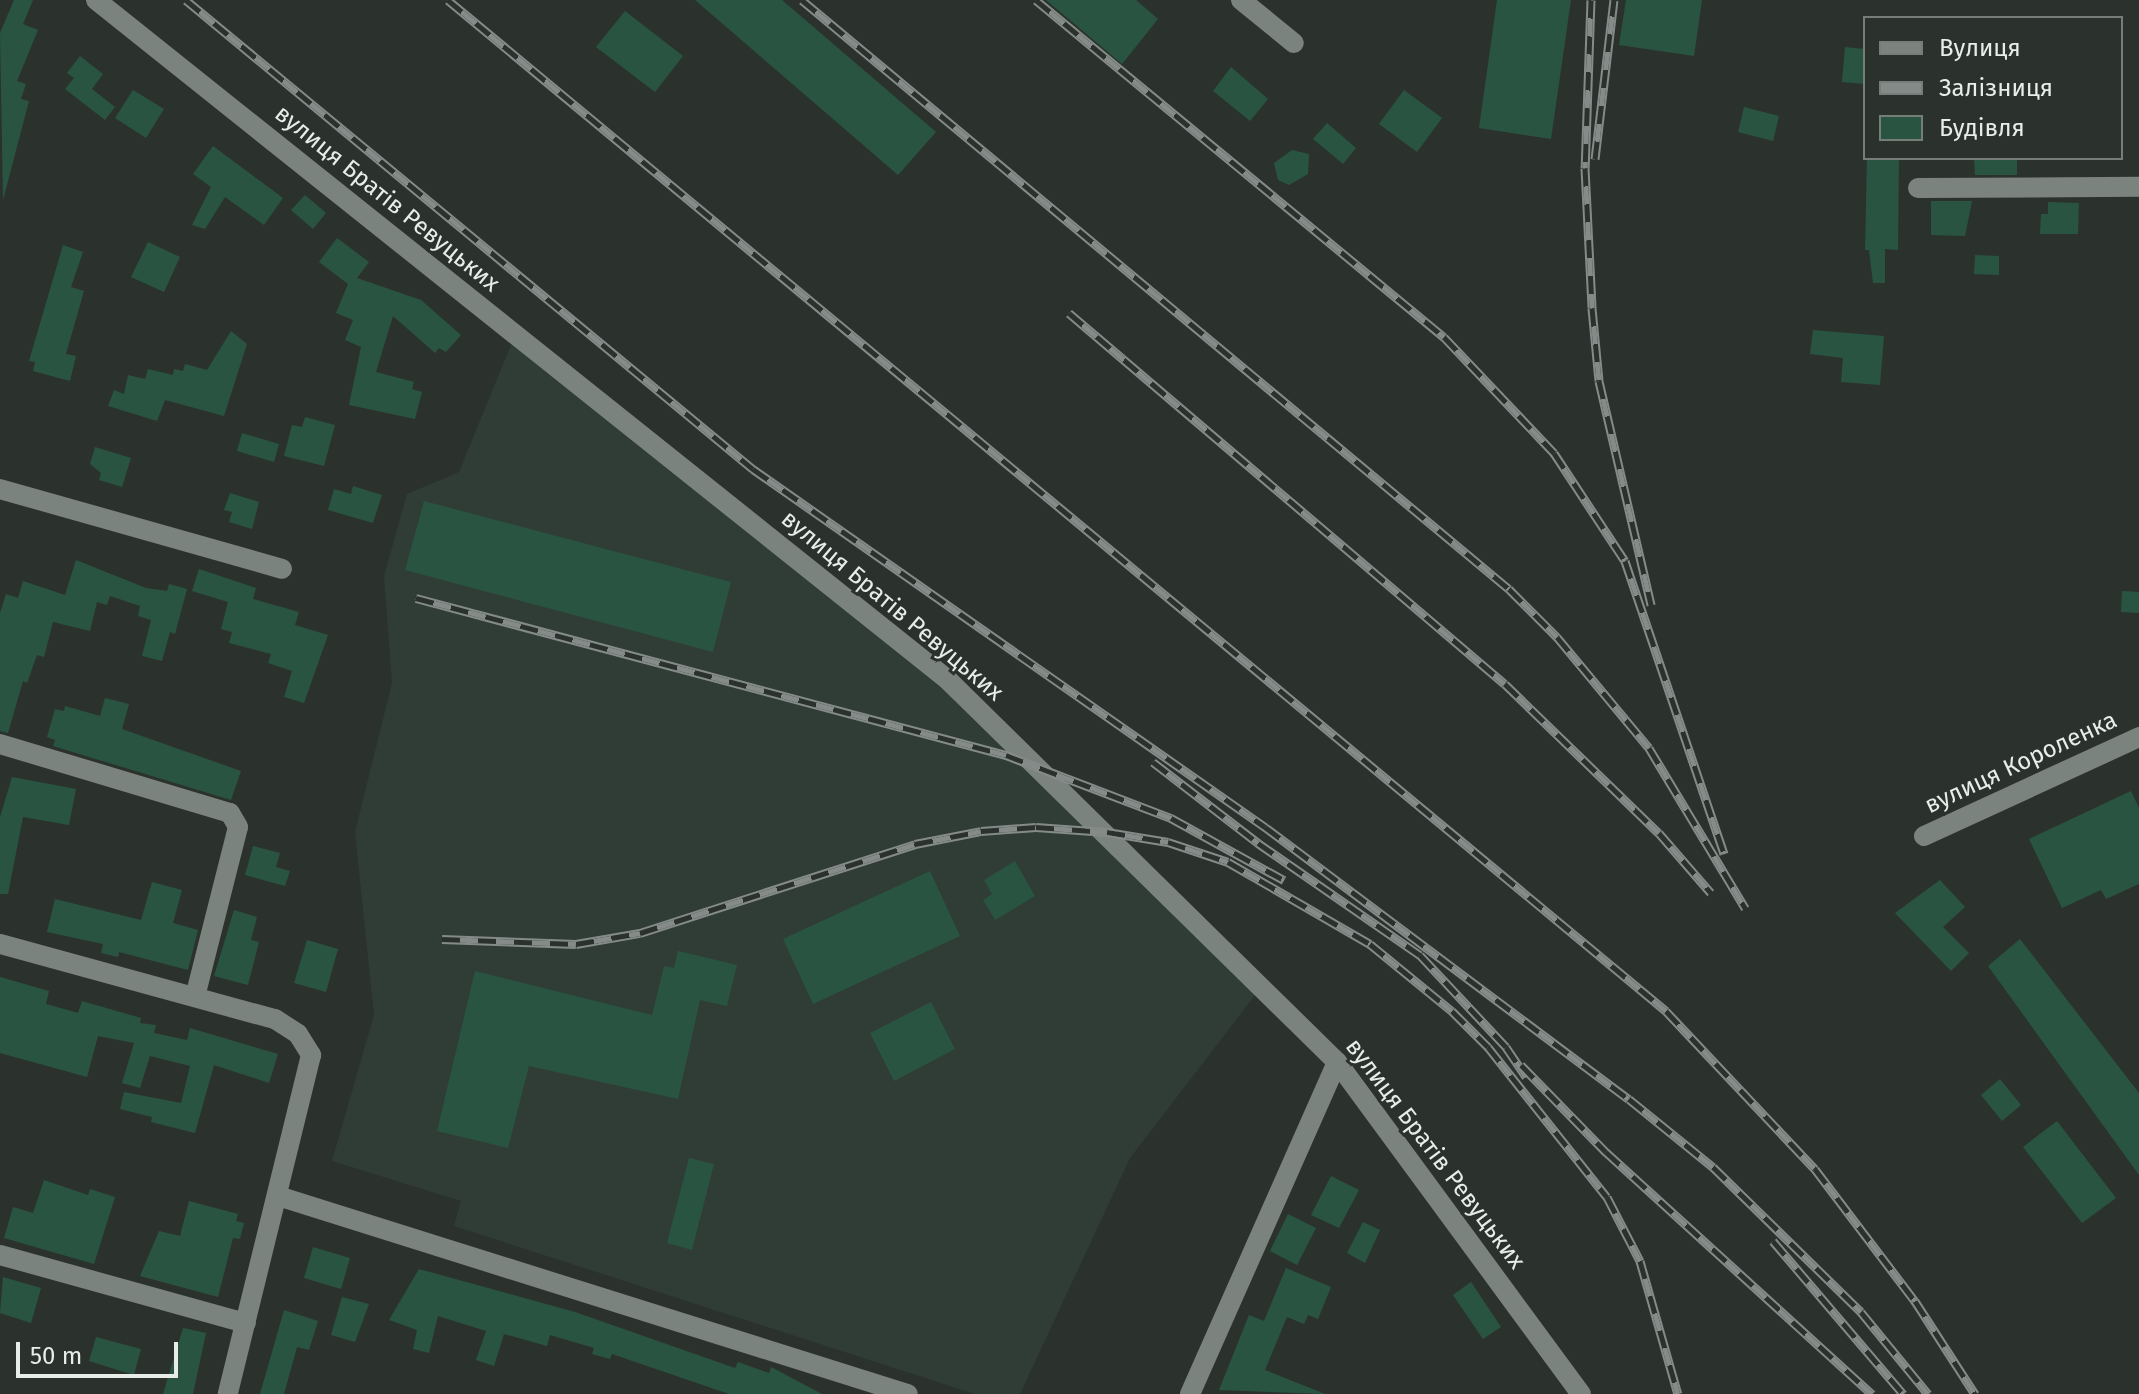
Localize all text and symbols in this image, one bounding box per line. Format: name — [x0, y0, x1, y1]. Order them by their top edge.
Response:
legend — [1863, 16, 2123, 160]
text: Вулиця — [1939, 34, 2021, 62]
text: Залізниця — [1939, 74, 2053, 102]
street label: вулиця Братів Ревуцьких — [269, 99, 505, 299]
text: Будівля — [1939, 114, 2025, 142]
street label: вулиця Братів Ревуцьких — [775, 505, 1009, 707]
street label: вулиця Короленка — [1920, 706, 2122, 820]
street label: вулиця Братів Ревуцьких — [1339, 1033, 1531, 1275]
scale bar — [20, 1326, 182, 1376]
text: 50 m — [30, 1342, 82, 1370]

